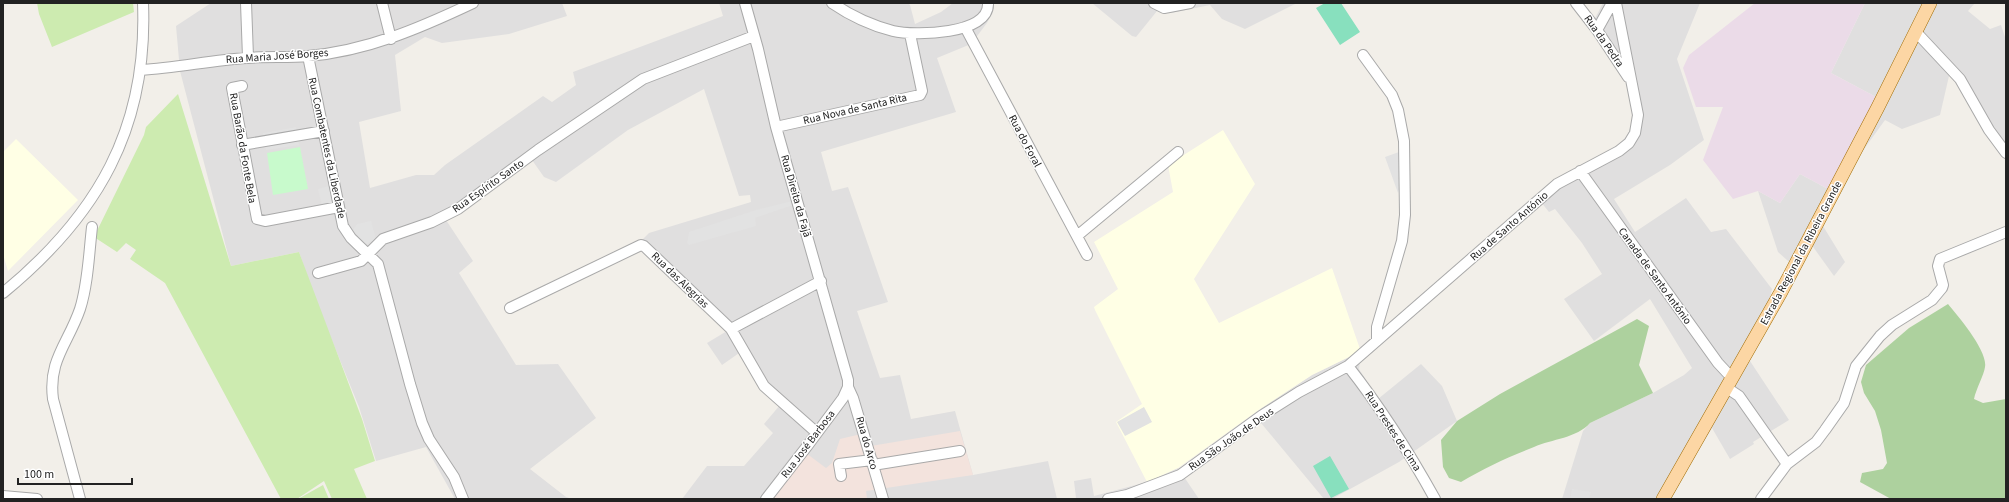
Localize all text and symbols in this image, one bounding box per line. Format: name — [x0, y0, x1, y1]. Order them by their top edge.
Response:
street label: Rua da Pedra — [1581, 12, 1627, 70]
street label: Rua Maria José Borges — [225, 45, 329, 67]
street label: Rua Combatentes da Liberdade — [305, 76, 349, 220]
street label: Rua Nova de Santa Rita — [802, 90, 908, 128]
street label: Rua Barão da Fonte Bela — [226, 92, 260, 204]
street label: Rua do Foral — [1005, 112, 1045, 170]
street label: Rua Direita da Fajã — [777, 153, 815, 239]
street label: Rua Espírito Santo — [449, 156, 527, 216]
street label: Estrada Regional da Ribeira Grande — [1757, 178, 1846, 328]
street label: Rua de Santo António — [1467, 188, 1551, 264]
street label: Canada de Santo António — [1615, 225, 1695, 328]
street label: Rua das Alegrias — [648, 249, 712, 312]
street label: Rua Prestes de Cima — [1361, 388, 1425, 474]
street label: Rua São João de Deus — [1185, 404, 1277, 474]
street label: Rua José Barbosa — [777, 407, 839, 481]
street label: Rua do Arco — [852, 415, 882, 471]
scale bar — [18, 460, 132, 486]
text: 100 m — [24, 466, 54, 483]

